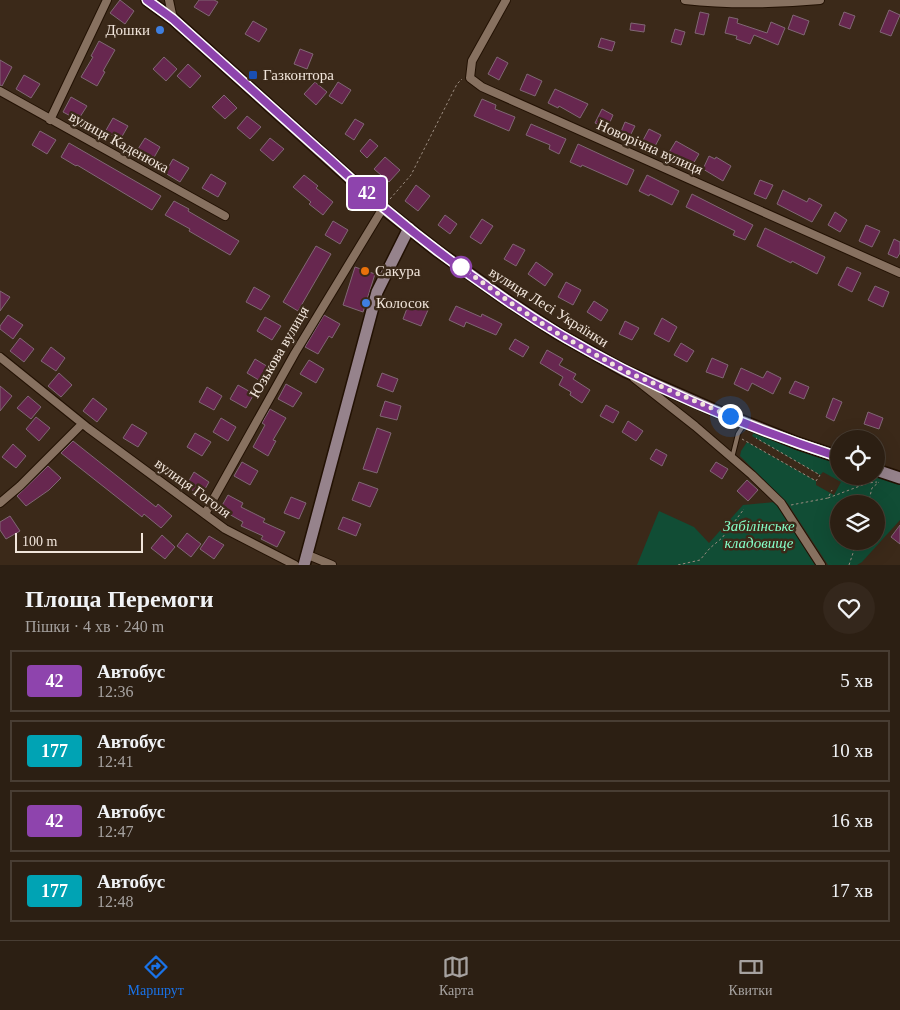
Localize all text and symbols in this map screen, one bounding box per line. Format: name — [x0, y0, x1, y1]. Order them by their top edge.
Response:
place label: Дошки — [105, 22, 150, 38]
marker: Дошки — [154, 24, 166, 36]
place label: Газконтора — [263, 67, 334, 83]
marker: Газконтора — [247, 69, 259, 81]
street label: вулиця Каденюка — [66, 108, 172, 176]
street label: Новорічна вулиця — [595, 116, 706, 178]
line badge: 42 — [344, 177, 390, 209]
text: 42 — [358, 183, 376, 203]
unlabelled marker — [450, 256, 472, 278]
place label: Сакура — [375, 263, 421, 279]
street label: вулиця Лесі Українки — [486, 264, 612, 350]
marker: Сакура — [359, 265, 371, 277]
place label: Колосок — [376, 295, 430, 311]
marker: Колосок — [360, 297, 372, 309]
street label: Юзькова вулиця — [246, 303, 312, 401]
your location — [718, 404, 743, 429]
map controls — [830, 430, 885, 550]
button: locate — [830, 430, 885, 485]
street label: вулиця Гоголя — [152, 455, 234, 521]
button: layers — [830, 495, 885, 550]
park label: Забілінське кладовище — [723, 518, 795, 551]
scale bar — [15, 530, 142, 553]
text: 100 m — [22, 534, 57, 549]
button: heart — [823, 582, 875, 634]
text: Площа Перемоги — [25, 586, 213, 612]
text: Пішки · 4 хв · 240 m — [25, 618, 164, 635]
text: Автобус — [97, 661, 165, 682]
text: 5 хв — [840, 670, 873, 691]
text: 42 — [46, 671, 64, 691]
text: 12:36 — [97, 683, 133, 700]
text: Автобус — [97, 731, 165, 752]
text: 10 хв — [831, 740, 873, 761]
text: 177 — [41, 741, 68, 761]
text: 12:41 — [97, 753, 133, 770]
text: Автобус — [97, 801, 165, 822]
text: 16 хв — [831, 810, 873, 831]
text: 42 — [46, 811, 64, 831]
text: 12:47 — [97, 823, 133, 840]
text: Автобус — [97, 871, 165, 892]
text: 17 хв — [831, 880, 873, 901]
text: 177 — [41, 881, 68, 901]
text: 12:48 — [97, 893, 133, 910]
tab: Маршрут — [128, 953, 184, 999]
tab: Карта — [439, 953, 474, 999]
tab: Квитки — [729, 953, 772, 999]

